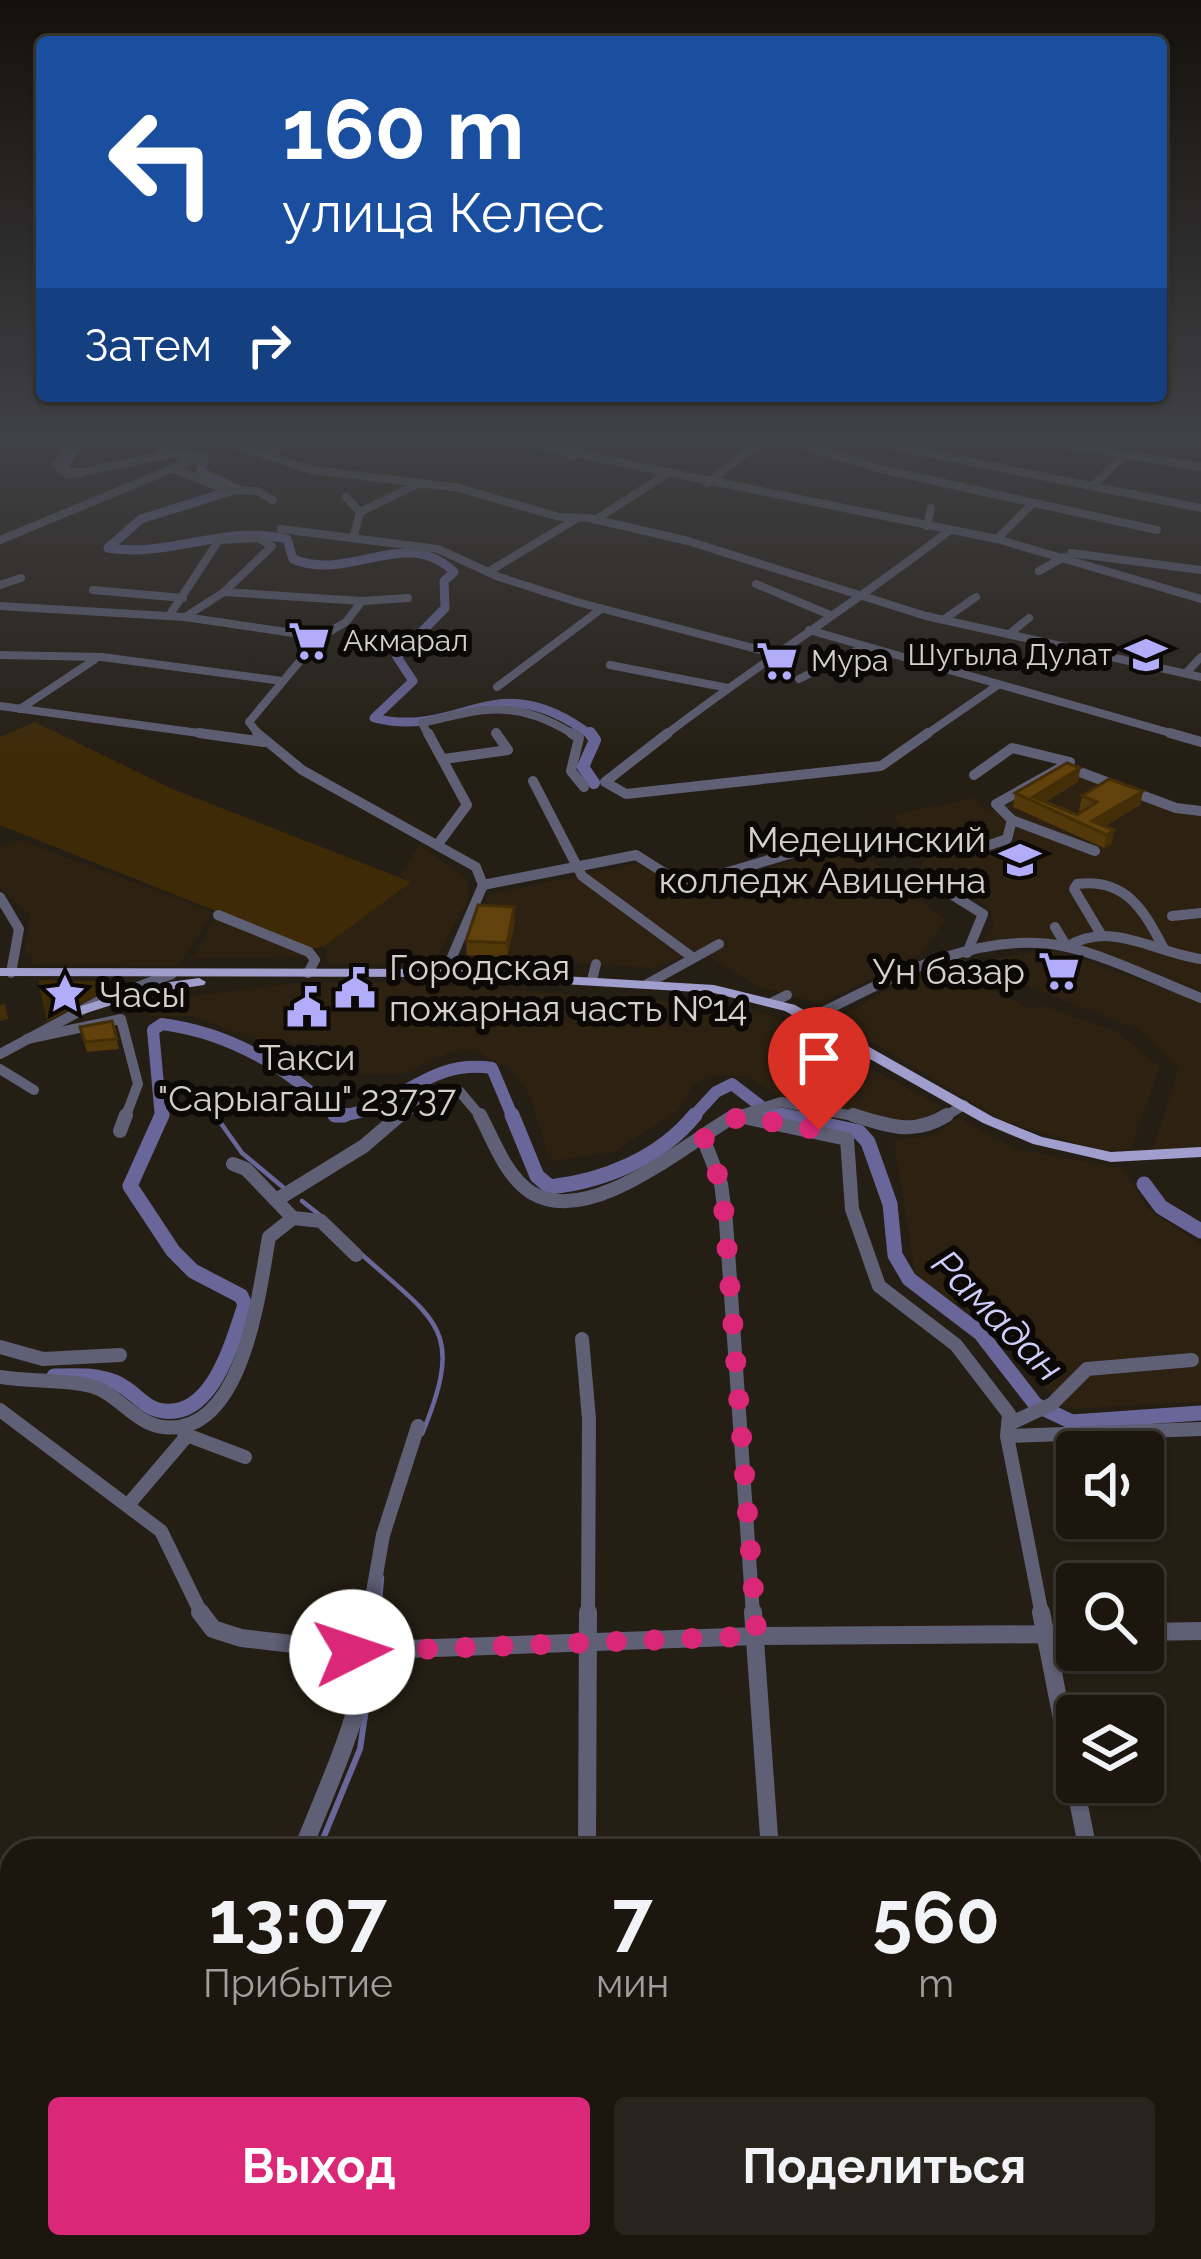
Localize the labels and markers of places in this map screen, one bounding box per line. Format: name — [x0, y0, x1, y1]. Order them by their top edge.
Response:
supermarket icon: Акмарал — [286, 618, 332, 664]
place label: Акмарал — [343, 623, 468, 658]
school or university icon: Шугыла Дулат — [1123, 632, 1169, 678]
place label: Шугыла Дулат — [907, 637, 1112, 672]
supermarket icon: Мура — [754, 638, 800, 684]
place label: Мура — [811, 643, 888, 678]
place label: Медецинский колледж Авиценна — [659, 818, 986, 901]
school or university icon: Медецинский колледж Авиценна — [997, 837, 1043, 883]
place label: Городская пожарная часть №14 — [389, 946, 748, 1029]
supermarket icon: Ун базар — [1036, 948, 1082, 994]
place label: Ун базар — [873, 950, 1025, 992]
public building icon: Городская пожарная часть №14 — [332, 965, 378, 1011]
place icon: Часы — [42, 971, 88, 1017]
place label: Часы — [99, 973, 186, 1015]
public building icon: Такси "Сарыагаш" 23737 — [284, 984, 330, 1030]
pin — [768, 1007, 870, 1130]
place label: Такси "Сарыагаш" 23737 — [158, 1036, 456, 1119]

